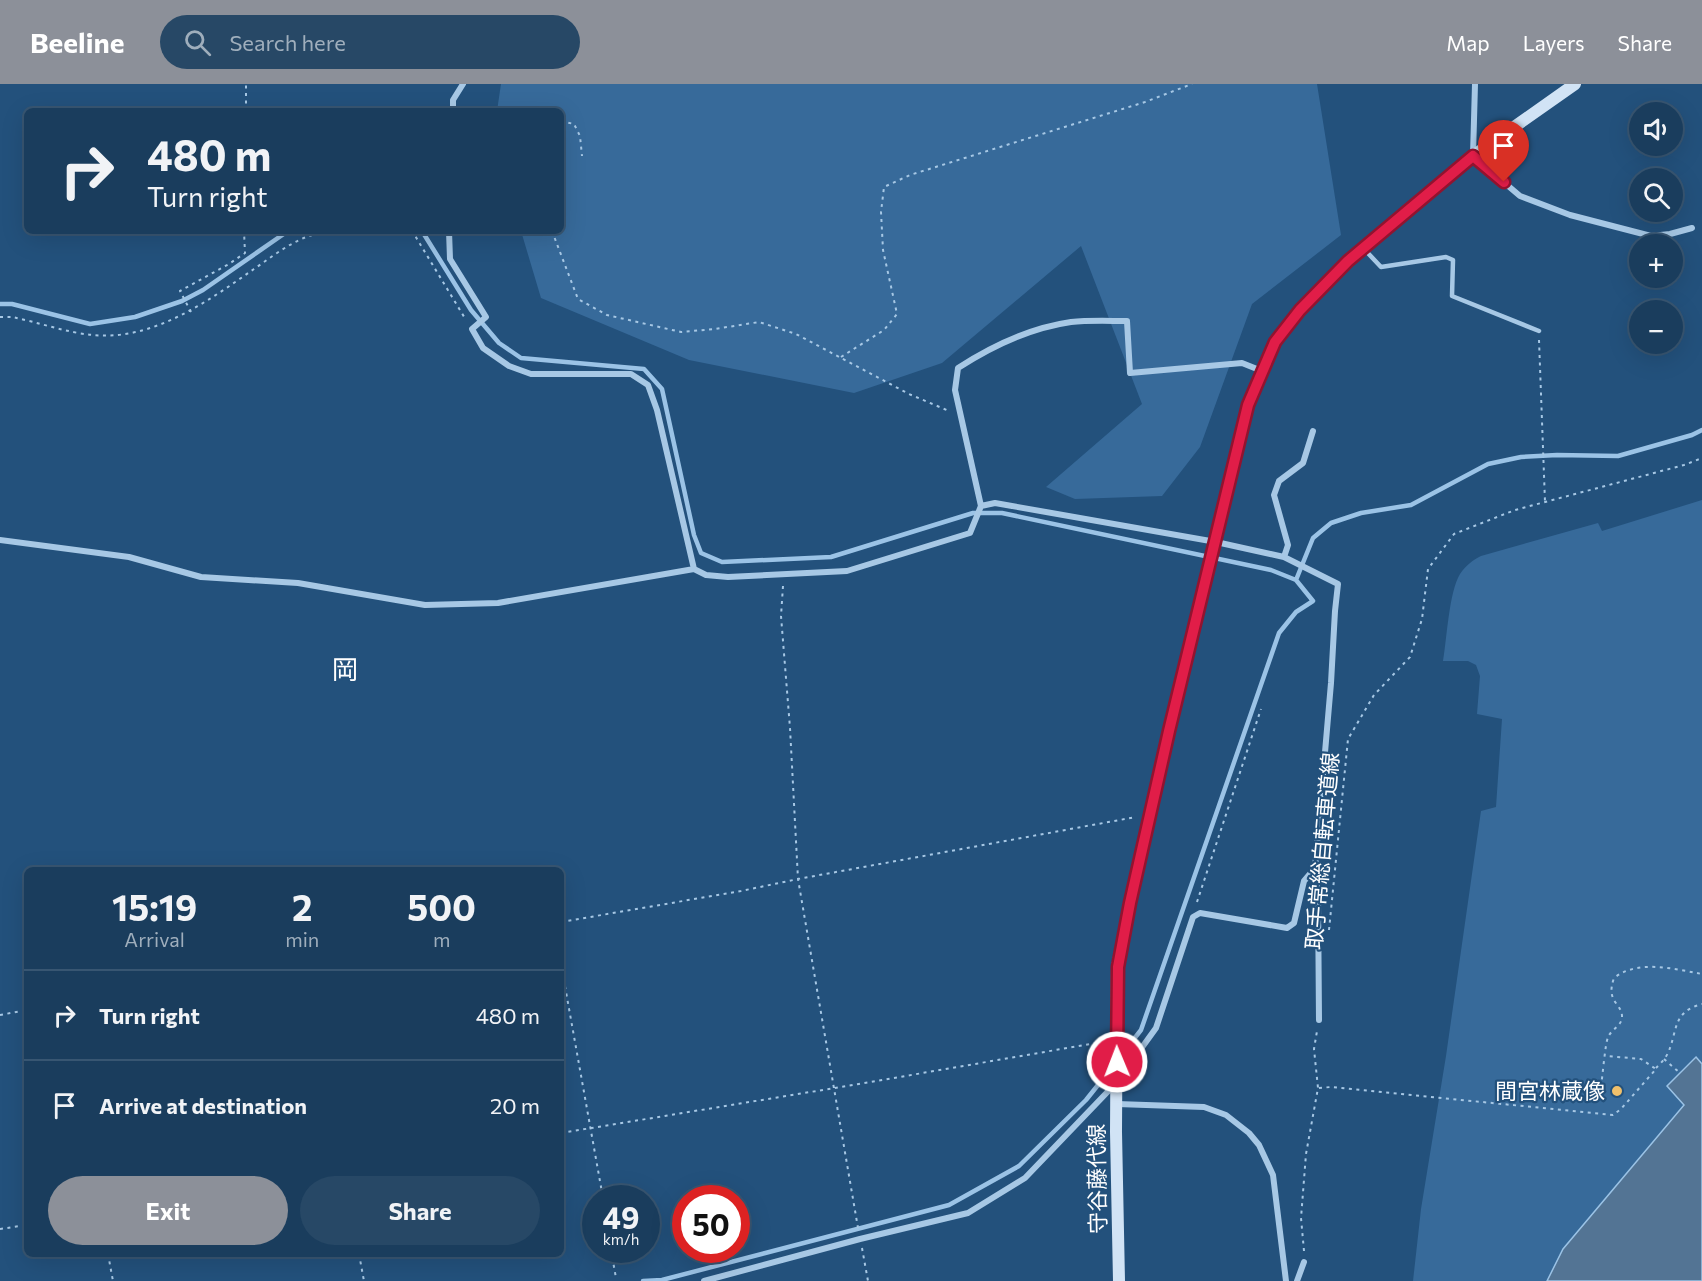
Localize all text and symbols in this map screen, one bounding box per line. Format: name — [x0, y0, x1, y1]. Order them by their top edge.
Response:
search box — [160, 15, 580, 69]
text: Beeline — [30, 25, 124, 59]
icon: search — [181, 26, 214, 59]
text: Search here — [229, 29, 346, 56]
text: Map — [1446, 30, 1490, 55]
text: Layers — [1523, 30, 1585, 55]
text: Share — [1618, 30, 1672, 55]
map controls — [1629, 102, 1683, 354]
button: sound — [1629, 102, 1683, 156]
pin — [1478, 120, 1529, 182]
text: 480 m — [147, 128, 271, 180]
icon: arrive — [1487, 129, 1520, 162]
icon: right — [48, 132, 126, 210]
button: search — [1629, 168, 1683, 222]
text: Turn right — [147, 180, 267, 213]
button: + — [1629, 234, 1683, 288]
button: − — [1629, 300, 1683, 354]
district label: 岡 — [332, 653, 358, 684]
street label: 取手常総自転車道線 — [1299, 751, 1344, 951]
text: 15:19 — [112, 884, 197, 928]
text: 2 — [292, 884, 312, 928]
text: 500 — [407, 884, 476, 928]
text: Arrival — [124, 927, 185, 951]
text: min — [285, 927, 319, 951]
text: m — [433, 927, 450, 951]
icon: right — [48, 999, 81, 1032]
text: Turn right — [99, 1002, 200, 1029]
text: 480 m — [476, 1002, 540, 1029]
position arrow — [1085, 1030, 1149, 1094]
place label: 間宮林蔵像 — [1495, 1077, 1605, 1104]
marker: 間宮林蔵像 — [1610, 1084, 1624, 1098]
icon: arrive — [48, 1089, 81, 1122]
text: Arrive at destination — [99, 1092, 307, 1119]
text: 20 m — [490, 1092, 540, 1119]
street label: 守谷藤代線 — [1082, 1124, 1111, 1234]
button: Exit — [48, 1176, 288, 1245]
button: Share — [300, 1176, 540, 1245]
speed limit sign: 50 — [672, 1185, 750, 1263]
text: 49 — [603, 1198, 639, 1235]
text: km/h — [603, 1230, 639, 1248]

